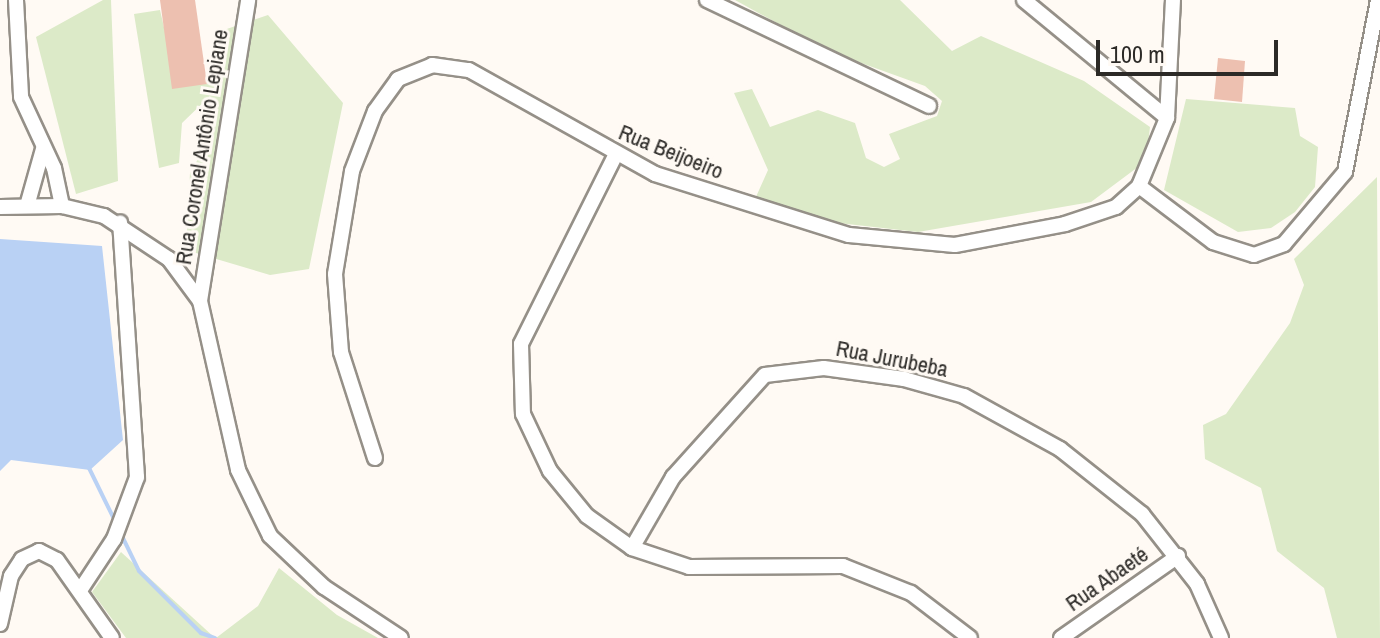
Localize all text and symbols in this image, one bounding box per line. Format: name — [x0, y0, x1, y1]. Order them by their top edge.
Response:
scale bar — [1100, 24, 1282, 74]
street label: Rua Coronel Antônio Lepiane — [170, 27, 234, 267]
text: 100 m — [1110, 38, 1165, 70]
street label: Rua Beijoeiro — [615, 119, 727, 185]
street label: Rua Jurubeba — [834, 335, 950, 383]
street label: Rua Abaeté — [1060, 541, 1154, 617]

